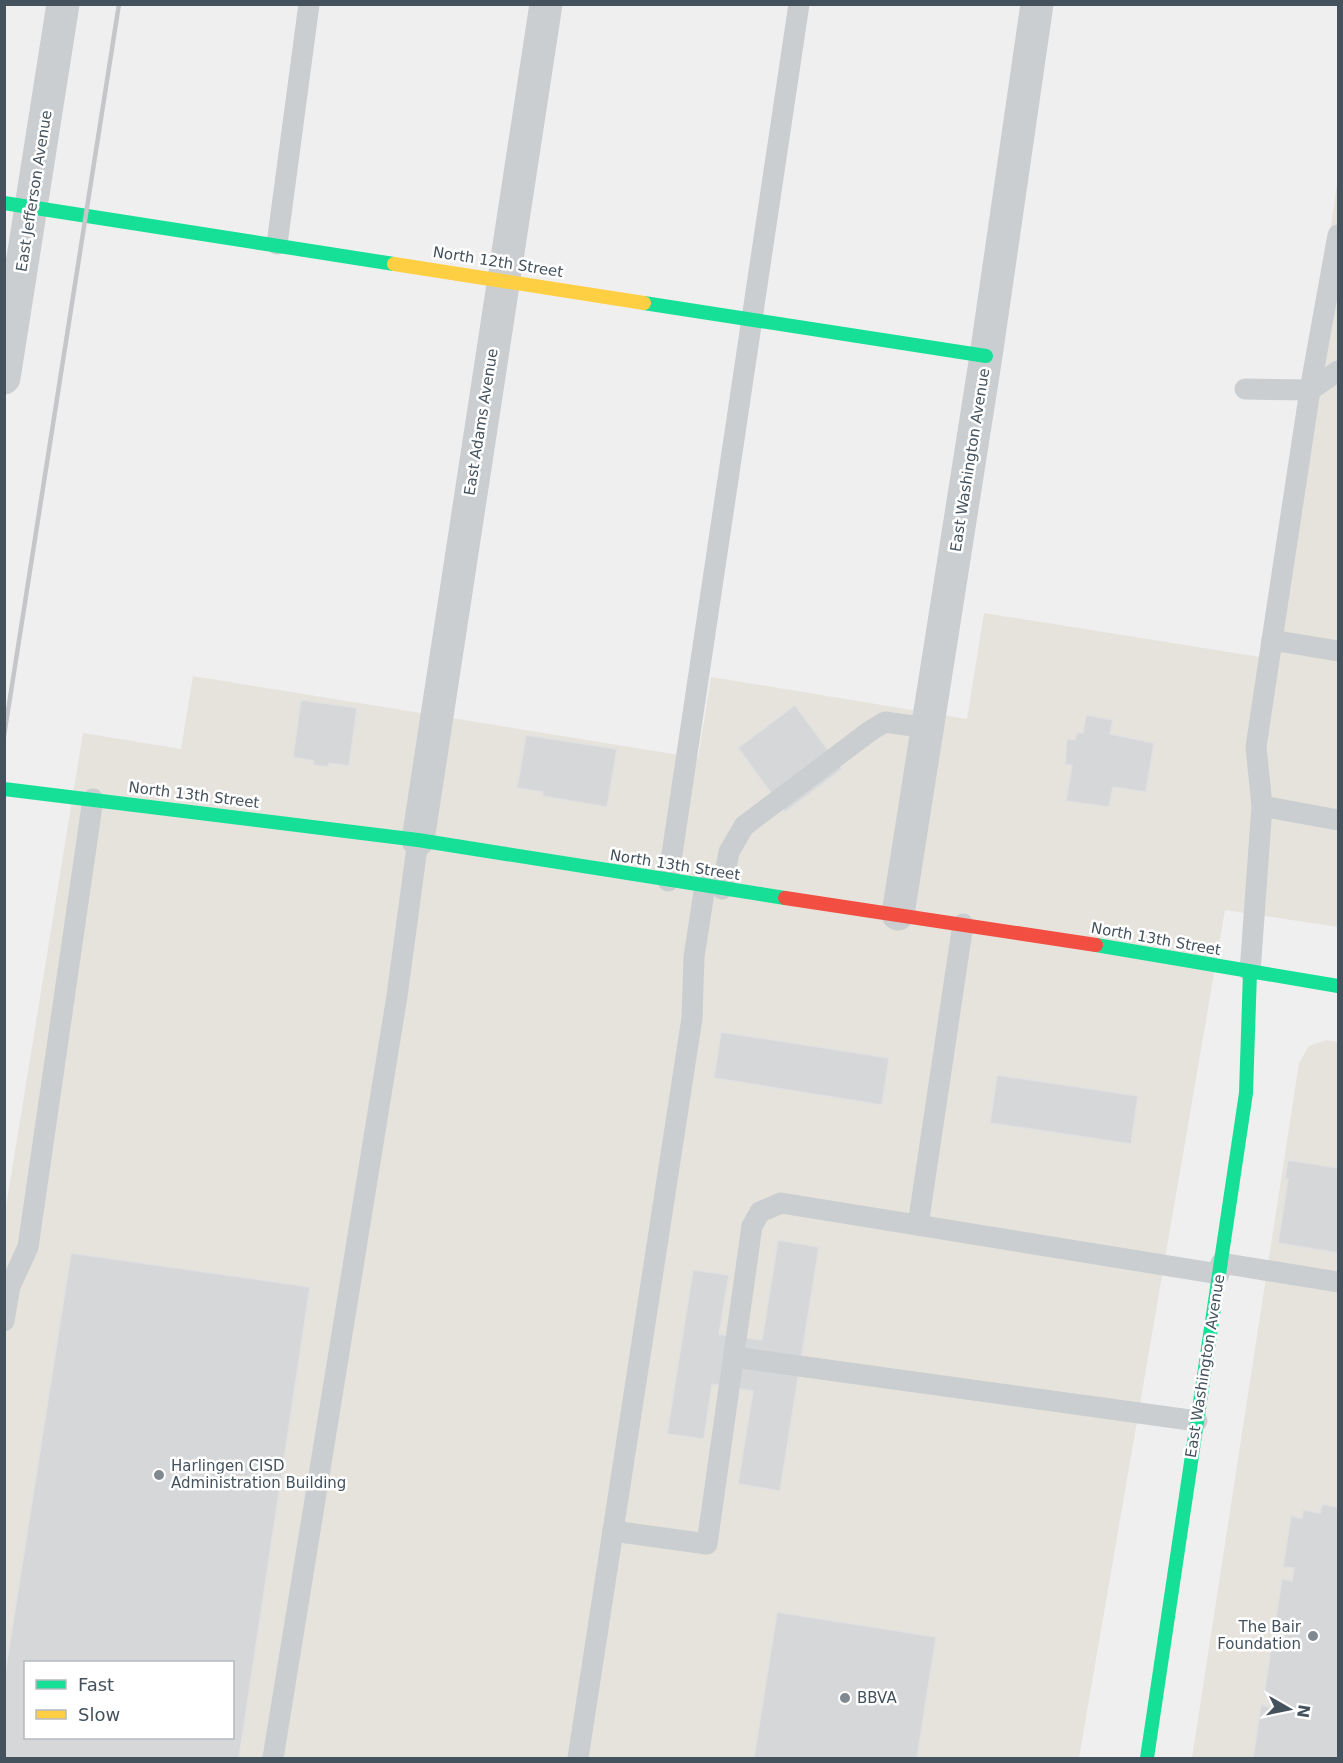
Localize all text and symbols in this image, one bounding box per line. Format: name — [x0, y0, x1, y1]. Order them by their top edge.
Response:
street label: East Jefferson Avenue — [12, 109, 56, 273]
street label: North 12th Street — [432, 243, 564, 281]
street label: East Adams Avenue — [460, 347, 502, 497]
street label: East Washington Avenue — [947, 367, 993, 553]
street label: North 13th Street — [128, 778, 260, 812]
street label: North 13th Street — [609, 846, 741, 884]
street label: North 13th Street — [1090, 919, 1222, 959]
street label: East Washington Avenue — [1182, 1273, 1228, 1459]
place label: Harlingen CISD Administration Building — [171, 1457, 346, 1492]
marker: Harlingen CISD Administration Building — [152, 1468, 166, 1482]
place label: The Bair Foundation — [1217, 1618, 1302, 1653]
marker: The Bair Foundation — [1306, 1629, 1320, 1643]
legend — [24, 1661, 234, 1739]
text: Fast — [78, 1674, 114, 1695]
north arrow — [1259, 1679, 1319, 1739]
place label: BBVA — [857, 1689, 897, 1707]
marker: BBVA — [838, 1691, 852, 1705]
text: N — [1293, 1703, 1314, 1719]
text: Slow — [78, 1704, 120, 1725]

